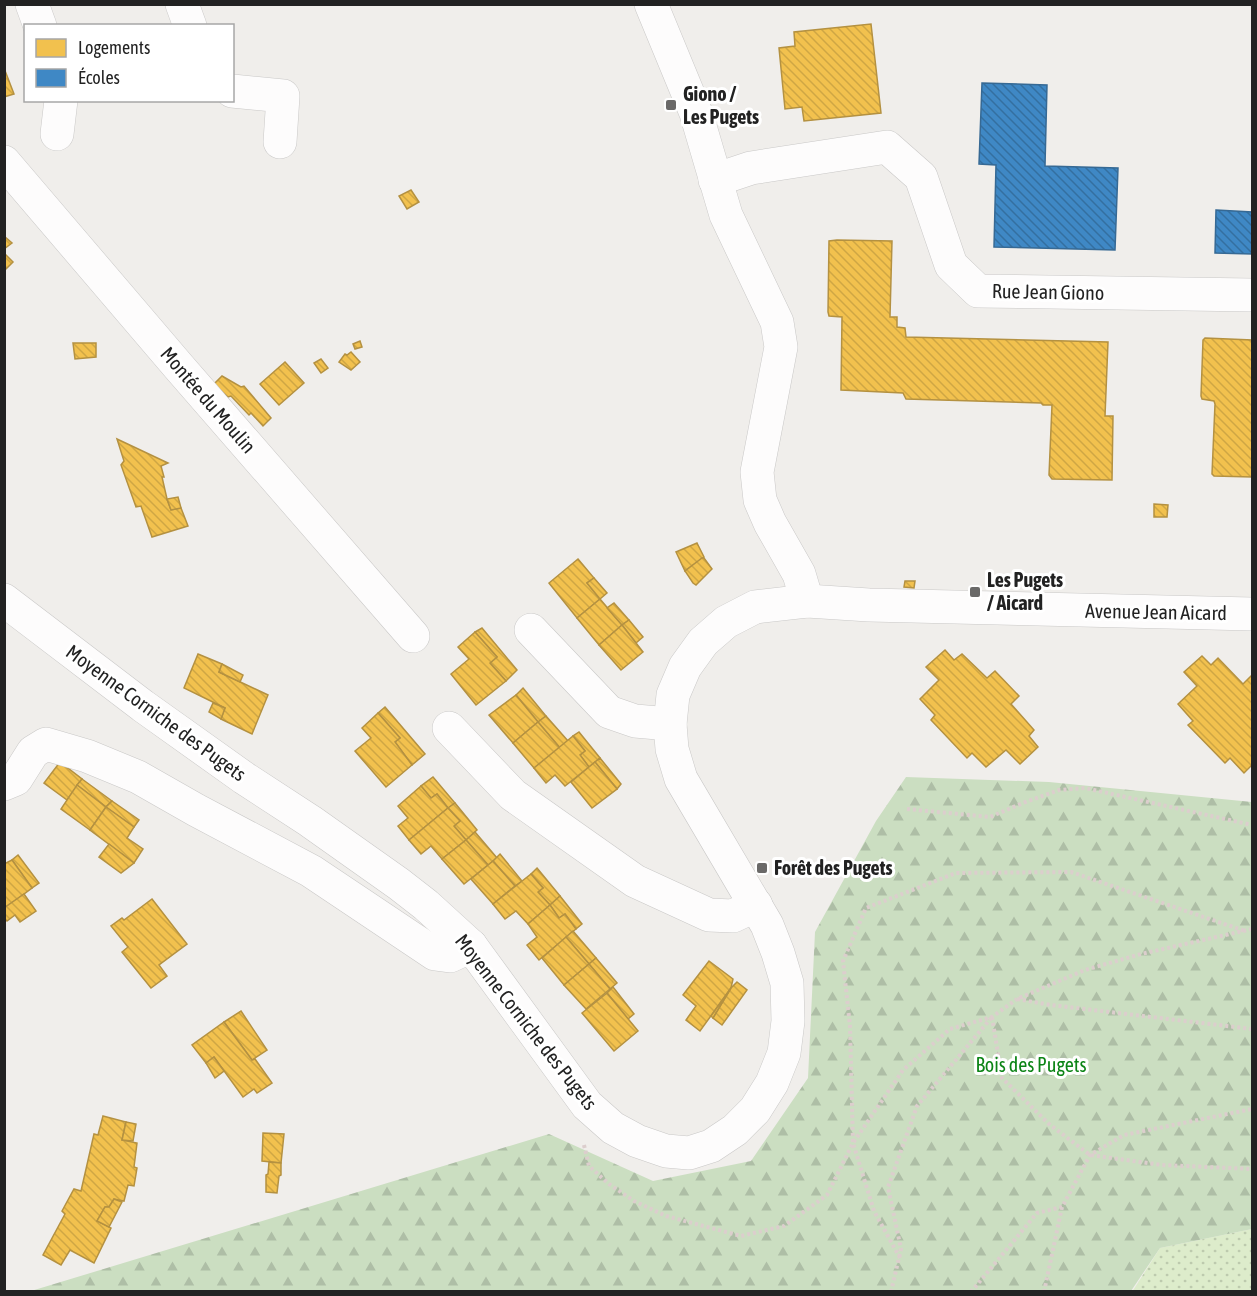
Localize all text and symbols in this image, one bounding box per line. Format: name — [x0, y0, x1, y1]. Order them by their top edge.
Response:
legend — [24, 24, 234, 102]
text: Logements — [78, 37, 150, 58]
text: Écoles — [78, 67, 120, 88]
place label: Giono / Les Pugets — [683, 82, 759, 128]
marker: Giono / Les Pugets — [664, 98, 678, 112]
street label: Rue Jean Giono — [992, 279, 1104, 304]
street label: Montée du Moulin — [156, 342, 261, 457]
place label: Les Pugets / Aicard — [987, 568, 1063, 614]
marker: Les Pugets / Aicard — [968, 585, 982, 599]
street label: Avenue Jean Aicard — [1085, 599, 1227, 624]
street label: Moyenne Corniche des Pugets — [62, 640, 251, 785]
place label: Forêt des Pugets — [774, 856, 892, 879]
marker: Forêt des Pugets — [755, 861, 769, 875]
street label: Moyenne Corniche des Pugets — [451, 929, 602, 1114]
park label: Bois des Pugets — [975, 1053, 1087, 1076]

